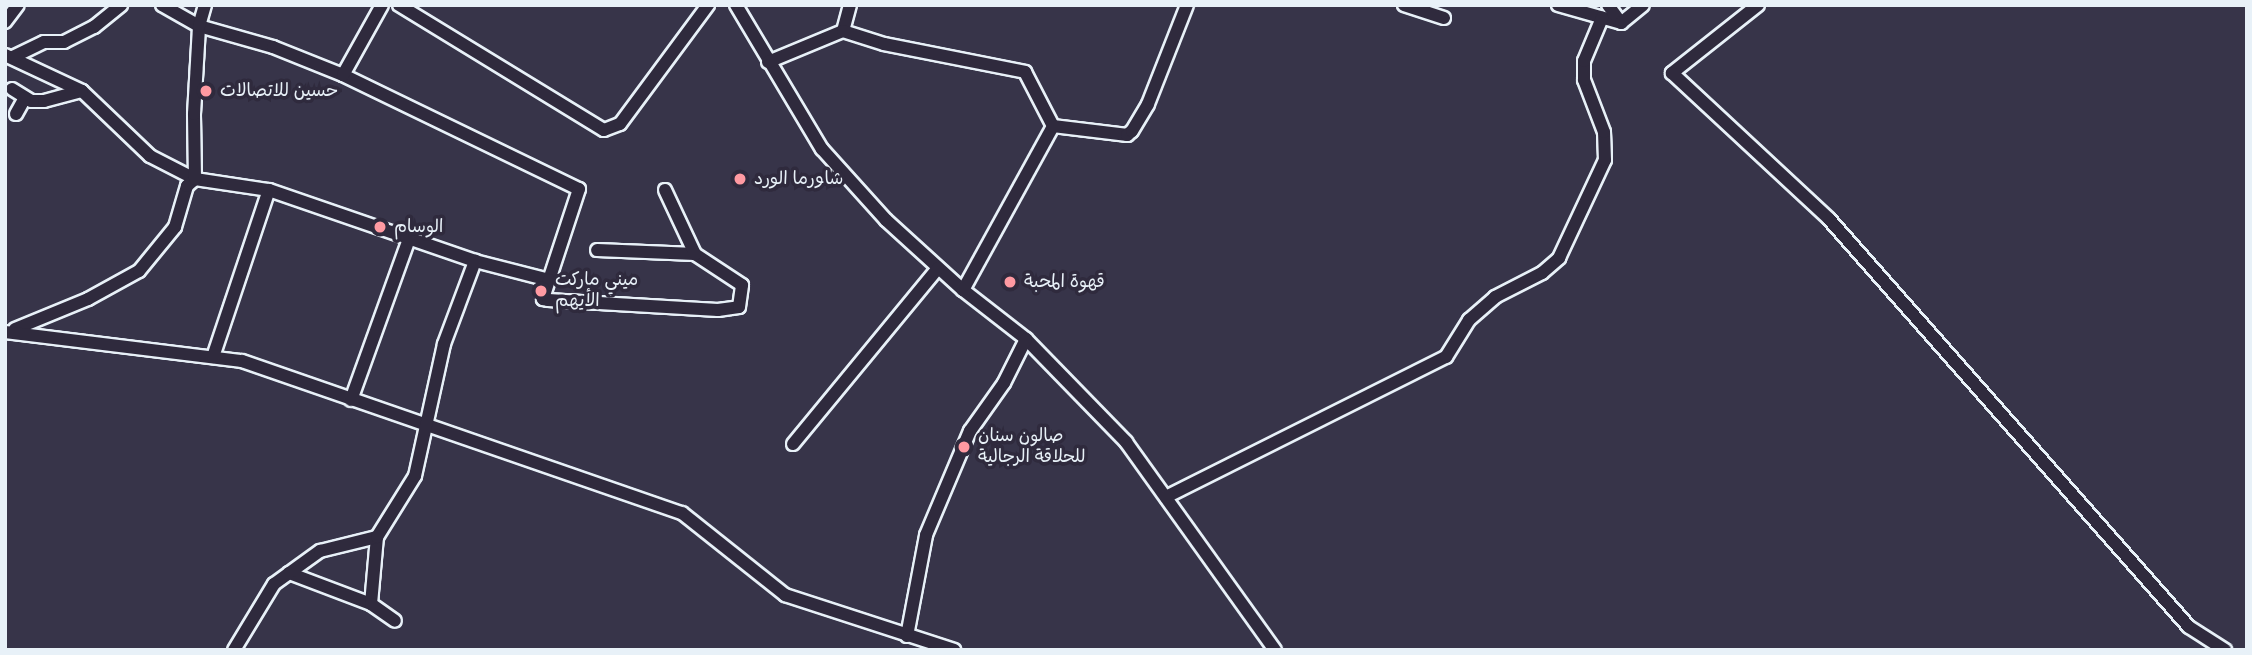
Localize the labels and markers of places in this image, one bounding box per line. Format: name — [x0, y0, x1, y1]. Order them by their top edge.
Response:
place label: حسين للاتصالات — [220, 80, 338, 102]
marker: حسين للاتصالات — [198, 83, 214, 99]
place label: شاورما الورد — [754, 168, 843, 190]
marker: شاورما الورد — [732, 171, 748, 187]
place label: الوسام — [394, 216, 443, 238]
marker: الوسام — [372, 219, 388, 235]
place label: ميني ماركت الأيهم — [555, 270, 638, 312]
place label: قهوة المحبة — [1024, 271, 1105, 293]
marker: قهوة المحبة — [1002, 274, 1018, 290]
marker: ميني ماركت الأيهم — [533, 283, 549, 299]
place label: صالون سنان للحلاقة الرجالية — [978, 426, 1086, 468]
marker: صالون سنان للحلاقة الرجالية — [956, 439, 972, 455]

